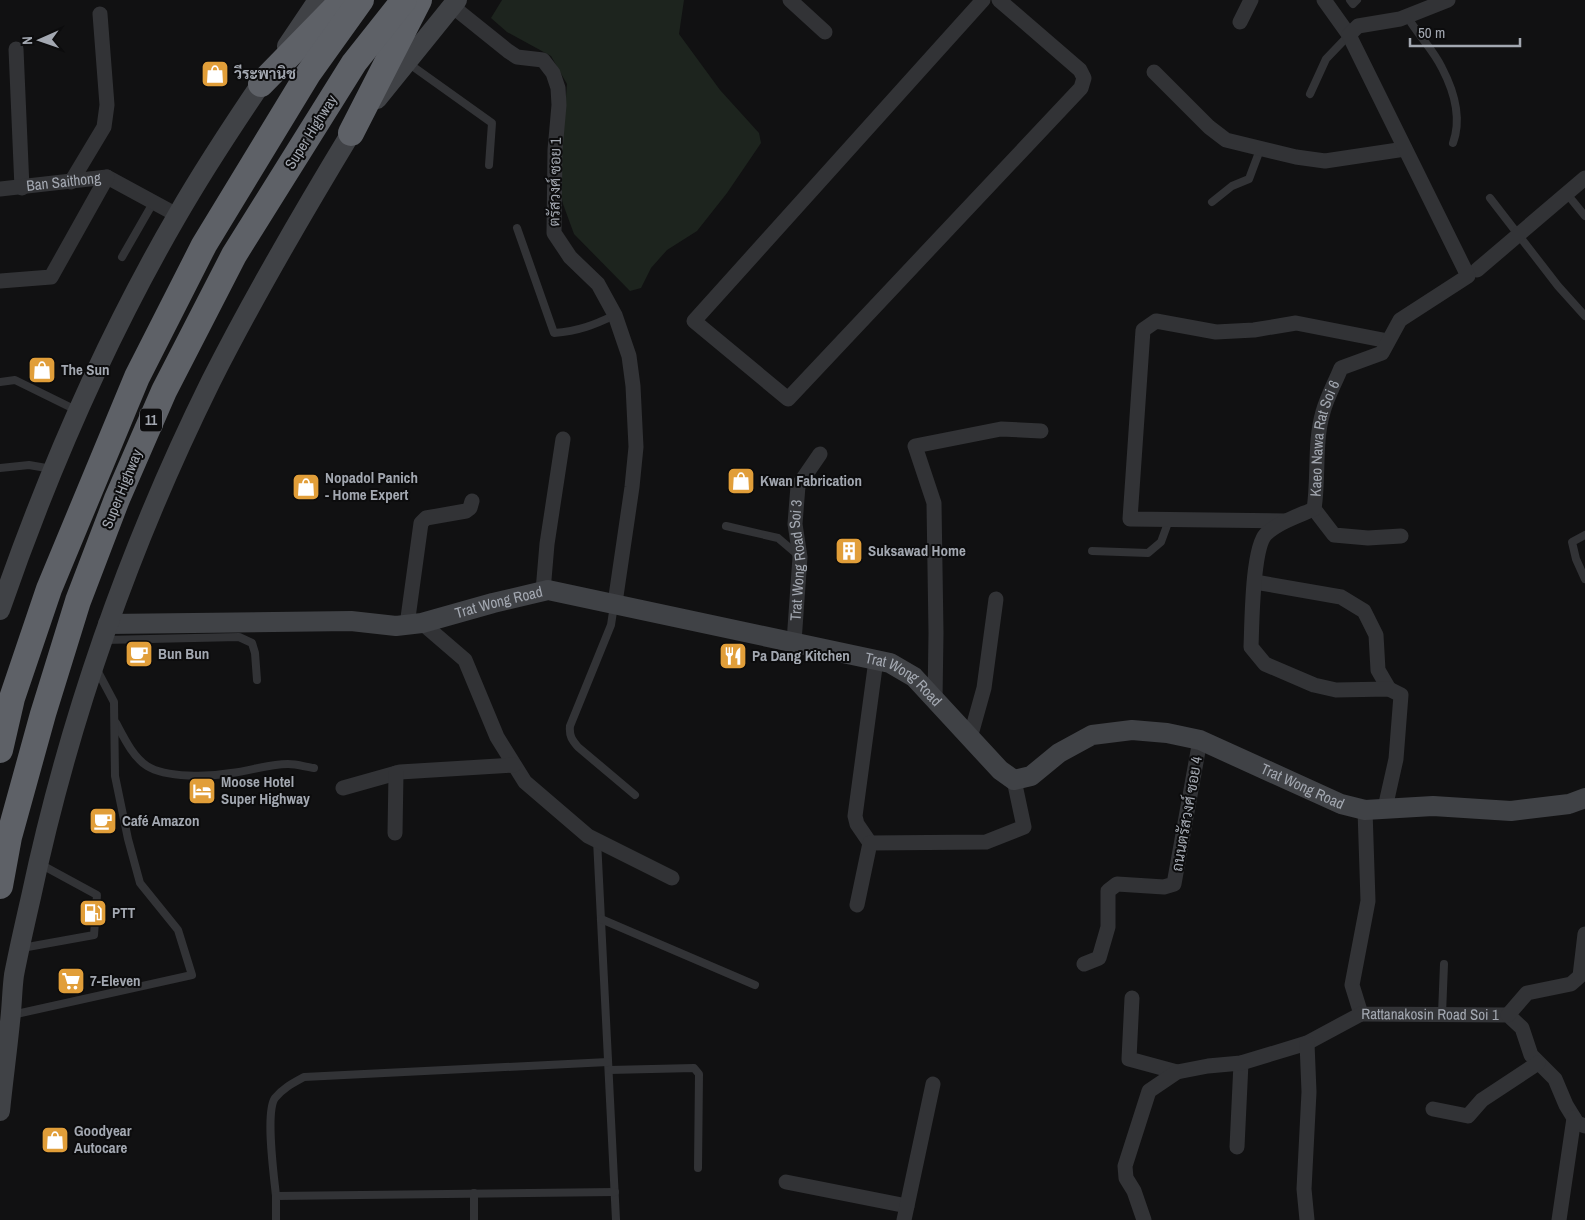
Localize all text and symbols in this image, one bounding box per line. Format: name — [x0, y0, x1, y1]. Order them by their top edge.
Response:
north arrow — [15, 15, 65, 65]
scale bar — [1410, 15, 1520, 47]
text: 50 m — [1418, 22, 1445, 43]
text: N — [18, 36, 36, 45]
shop icon: วีระพานิช — [200, 59, 230, 89]
place label: วีระพานิช — [233, 63, 296, 84]
street label: Super Highway — [279, 90, 342, 173]
street label: ตรัสวงศ์ ซอย 1 — [543, 137, 566, 227]
street label: Ban Saithong — [25, 167, 102, 196]
shop icon: The Sun — [27, 355, 57, 385]
place label: The Sun — [61, 359, 110, 380]
street label: Kaeo Nawa Rat Soi 6 — [1305, 376, 1344, 497]
road number: 11 — [140, 408, 162, 432]
street label: Super Highway — [96, 445, 147, 532]
shop icon: Kwan Fabrication — [726, 466, 756, 496]
place label: Nopadol Panich - Home Expert — [325, 467, 418, 505]
place label: Kwan Fabrication — [760, 470, 862, 491]
shop icon: Nopadol Panich - Home Expert — [291, 472, 321, 502]
street label: Trat Wong Road Soi 3 — [784, 499, 810, 622]
building icon: Suksawad Home — [834, 536, 864, 566]
place label: Suksawad Home — [868, 540, 966, 561]
street label: Trat Wong Road — [452, 581, 545, 623]
cafe icon: Bun Bun — [124, 639, 154, 669]
restaurant icon: Pa Dang Kitchen — [718, 641, 748, 671]
place label: Bun Bun — [158, 643, 209, 664]
place label: Pa Dang Kitchen — [752, 645, 850, 666]
street label: Trat Wong Road — [863, 647, 947, 711]
street label: ถนนตรัสวงศ์ ซอย 4 — [1166, 754, 1207, 873]
street label: Trat Wong Road — [1257, 758, 1348, 814]
place label: Moose Hotel Super Highway — [221, 771, 310, 809]
hotel icon: Moose Hotel Super Highway — [187, 776, 217, 806]
cafe icon: Café Amazon — [88, 806, 118, 836]
place label: Café Amazon — [122, 810, 199, 831]
fuel station icon: PTT — [78, 898, 108, 928]
place label: PTT — [112, 902, 136, 923]
supermarket icon: 7-Eleven — [56, 966, 86, 996]
place label: 7-Eleven — [90, 970, 141, 991]
street label: Rattanakosin Road Soi 1 — [1361, 1003, 1499, 1025]
place label: Goodyear Autocare — [74, 1120, 132, 1158]
shop icon: Goodyear Autocare — [40, 1125, 70, 1155]

